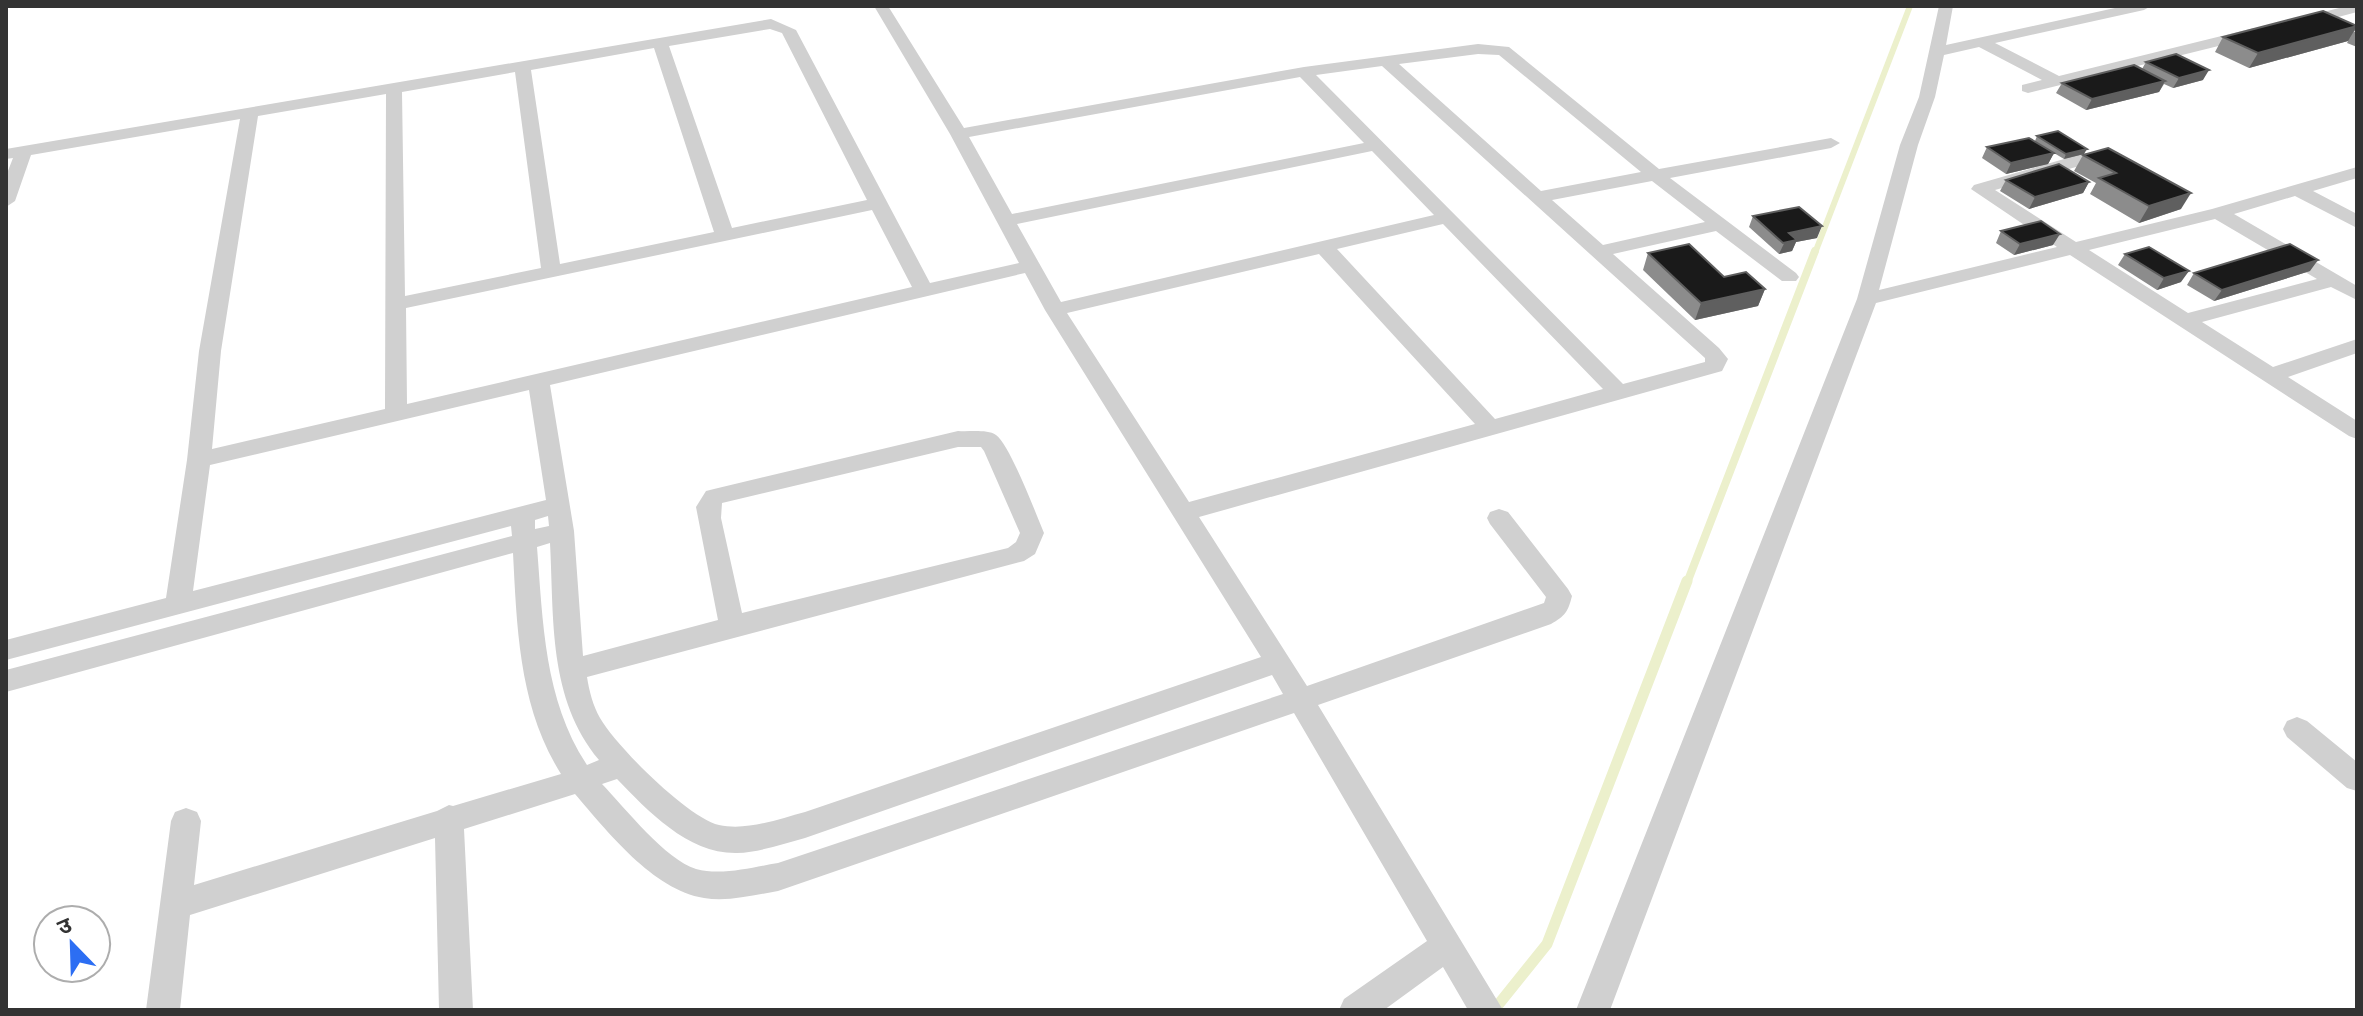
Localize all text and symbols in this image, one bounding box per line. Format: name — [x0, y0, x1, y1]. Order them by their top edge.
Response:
north arrow — [32, 904, 112, 984]
text: उ — [53, 910, 77, 941]

